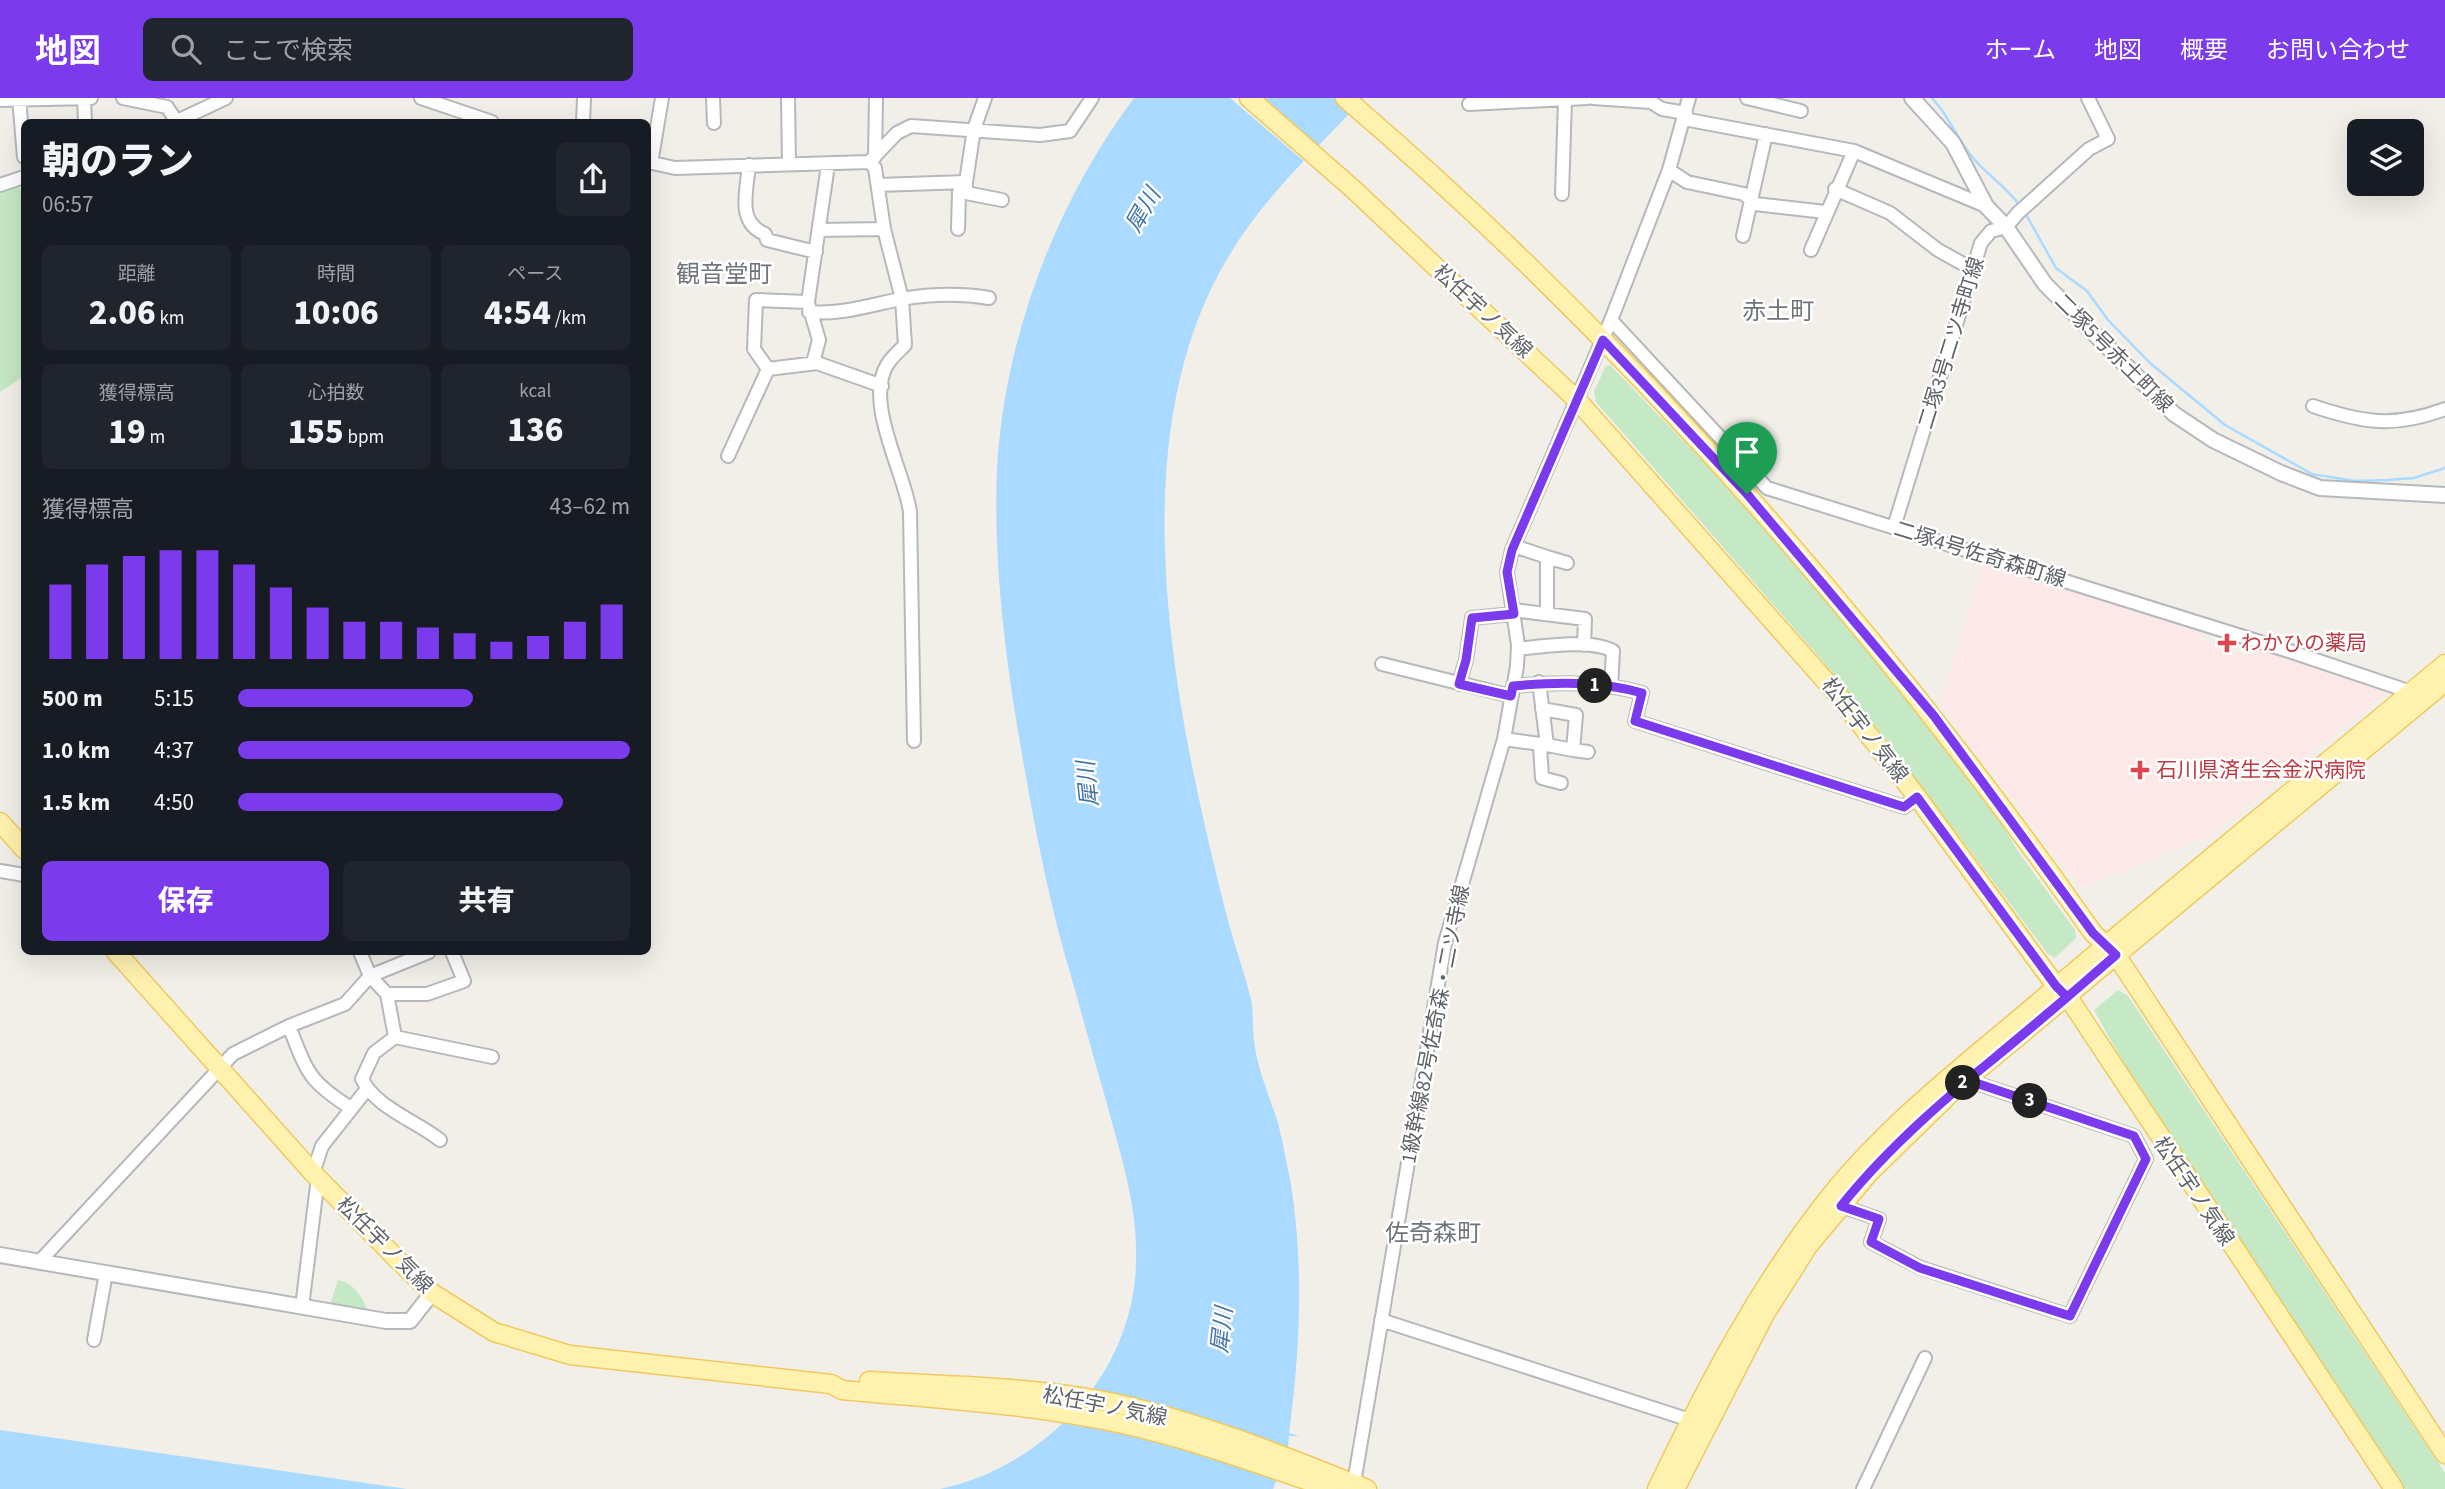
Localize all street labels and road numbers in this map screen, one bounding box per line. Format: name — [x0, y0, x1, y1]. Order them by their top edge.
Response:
street label: 二塚3号二ツ寺町線 — [1911, 253, 1991, 433]
street label: 松任宇ノ気線 — [1427, 257, 1539, 365]
street label: 二塚5号赤土町線 — [2048, 287, 2180, 419]
street label: 二塚4号佐奇森町線 — [1890, 514, 2070, 594]
street label: 松任宇ノ気線 — [1814, 671, 1916, 789]
street label: 1級幹線82号佐奇森・二ツ寺線 — [1393, 882, 1477, 1166]
street label: 松任宇ノ気線 — [2146, 1130, 2242, 1252]
street label: 松任宇ノ気線 — [330, 1190, 440, 1300]
street label: 松任宇ノ気線 — [1040, 1379, 1170, 1433]

